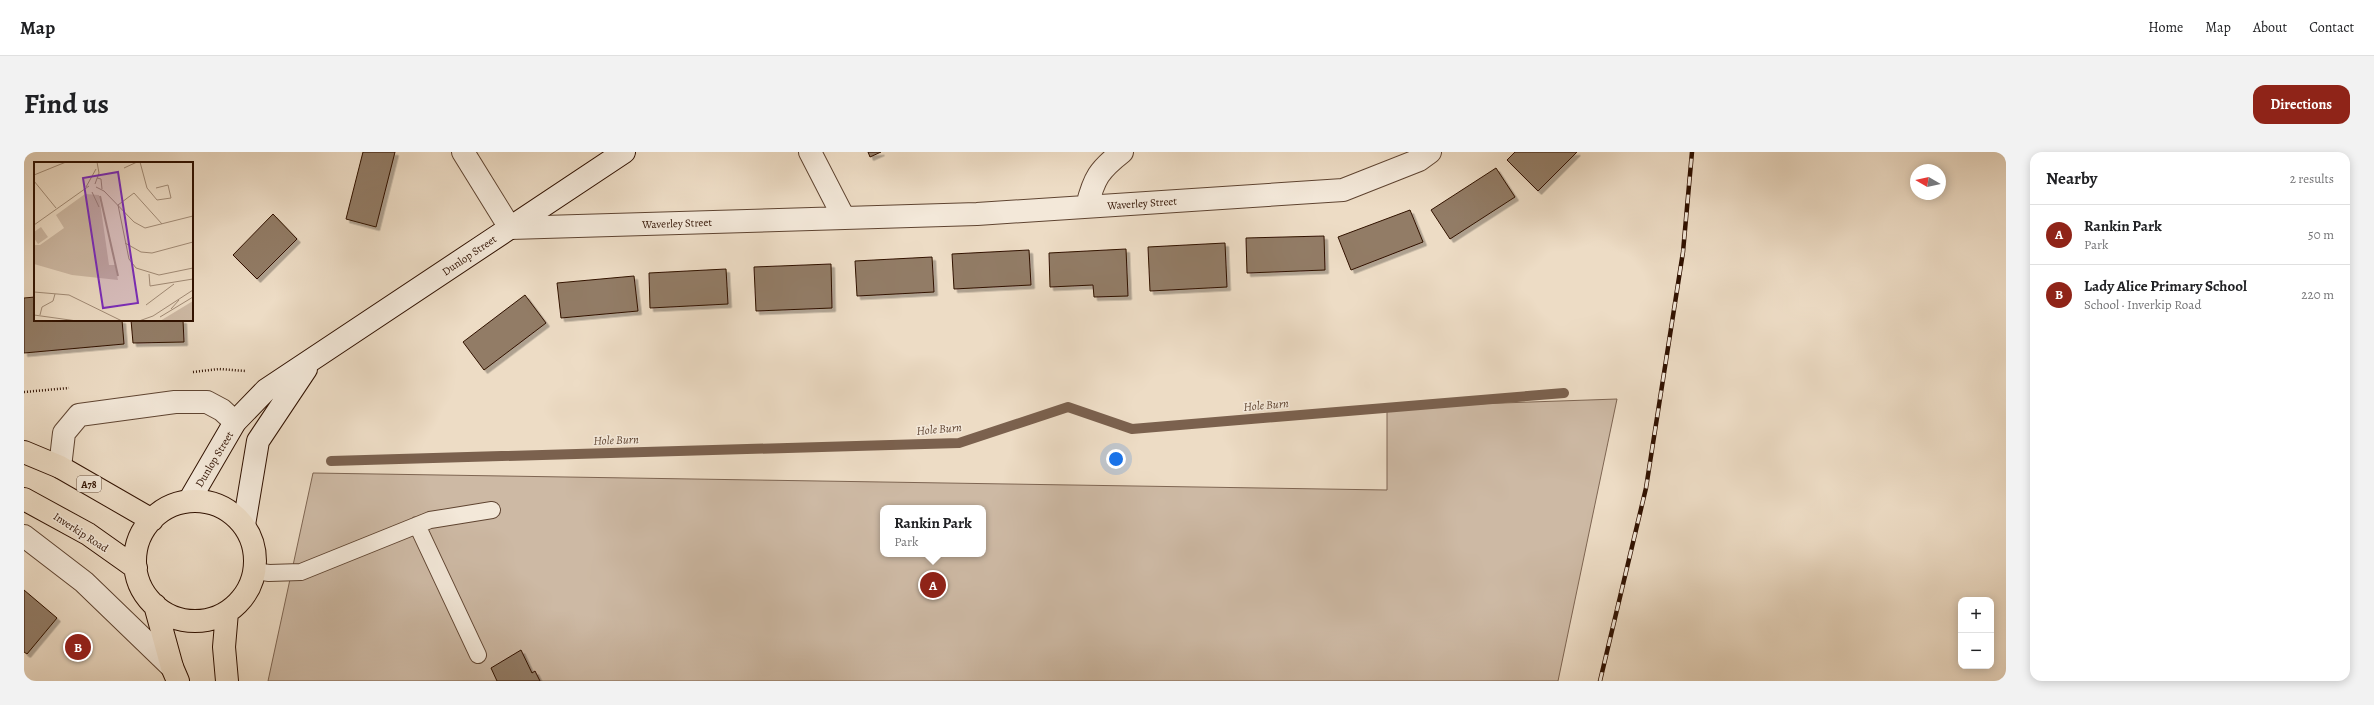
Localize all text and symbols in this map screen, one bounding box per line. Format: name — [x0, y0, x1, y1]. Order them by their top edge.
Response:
text: Map — [20, 15, 55, 41]
text: Home — [2148, 18, 2183, 37]
text: Map — [2205, 18, 2231, 37]
text: About — [2253, 18, 2287, 37]
text: Contact — [2309, 18, 2354, 37]
text: Find us — [24, 85, 109, 123]
button: Directions — [2253, 85, 2350, 124]
inset map — [34, 162, 193, 321]
north arrow — [1910, 164, 1946, 200]
text: Nearby — [2046, 167, 2097, 190]
text: 2 results — [2290, 170, 2334, 187]
street label: Waverley Street — [1106, 194, 1178, 213]
street label: Waverley Street — [641, 215, 713, 232]
text: Rankin Park — [2084, 216, 2162, 236]
text: A — [2055, 226, 2063, 243]
text: 50 m — [2308, 226, 2334, 243]
street label: Dunlop Street — [439, 231, 500, 279]
text: Park — [2084, 236, 2108, 253]
text: Lady Alice Primary School — [2084, 276, 2247, 296]
text: B — [2055, 286, 2063, 303]
text: 220 m — [2301, 286, 2334, 303]
text: School · Inverkip Road — [2084, 296, 2201, 313]
water label: Hole Burn — [1243, 395, 1289, 415]
water label: Hole Burn — [916, 419, 962, 439]
street label: Dunlop Street — [192, 428, 237, 490]
water label: Hole Burn — [593, 431, 639, 449]
your location — [1106, 449, 1126, 469]
road number: A78 — [77, 476, 101, 492]
popup — [880, 505, 986, 557]
street label: Inverkip Road — [50, 509, 111, 556]
text: Rankin Park — [894, 513, 972, 533]
text: Park — [894, 533, 919, 550]
pin: A — [920, 570, 946, 600]
map controls — [1958, 597, 1994, 669]
button: + — [1958, 597, 1994, 633]
pin: B — [65, 632, 91, 662]
button: − — [1958, 633, 1994, 669]

